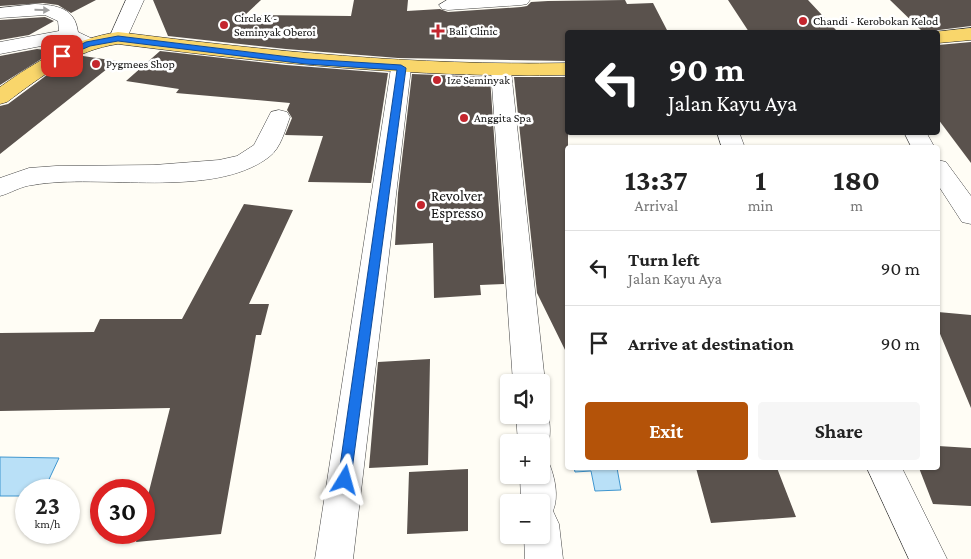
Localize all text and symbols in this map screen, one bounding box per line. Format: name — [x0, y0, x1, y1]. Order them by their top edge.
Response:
one-way arrow — [35, 7, 51, 15]
place label: Circle K - Seminyak Oberoi — [234, 11, 316, 39]
place label: Chandi - Kerobokan Kelod — [813, 14, 939, 28]
marker: Chandi - Kerobokan Kelod — [797, 15, 809, 27]
marker: Circle K - Seminyak Oberoi — [218, 19, 230, 31]
marker: Bali Clinic — [431, 24, 445, 38]
place label: Bali Clinic — [449, 24, 498, 38]
pin — [41, 35, 83, 77]
icon: arrive — [48, 42, 76, 70]
icon: left — [585, 50, 650, 115]
text: 90 m — [668, 50, 745, 89]
place label: Pygmees Shop — [106, 57, 175, 71]
marker: Pygmees Shop — [90, 58, 102, 70]
place label: Ize Seminyak — [447, 73, 510, 87]
marker: Ize Seminyak — [431, 74, 443, 86]
text: Jalan Kayu Aya — [668, 91, 797, 116]
place label: Anggita Spa — [474, 111, 532, 125]
marker: Anggita Spa — [458, 112, 470, 124]
text: 13:37 — [625, 163, 688, 196]
text: 1 — [755, 163, 766, 196]
text: 180 — [833, 163, 880, 196]
place label: Revolver Espresso — [431, 188, 484, 222]
text: Arrival — [635, 197, 678, 214]
text: min — [748, 197, 773, 214]
text: m — [850, 197, 863, 214]
marker: Revolver Espresso — [415, 199, 427, 211]
text: Turn left — [628, 249, 700, 270]
icon: left — [585, 254, 613, 282]
text: 90 m — [881, 258, 920, 279]
text: Jalan Kayu Aya — [628, 270, 722, 287]
icon: arrive — [585, 329, 613, 357]
text: Arrive at destination — [628, 333, 794, 354]
text: 90 m — [881, 333, 920, 354]
map controls — [500, 374, 550, 544]
button: sound — [500, 374, 550, 424]
button: Exit — [585, 402, 748, 460]
button: Share — [758, 402, 920, 460]
button: + — [500, 434, 550, 484]
position arrow — [318, 453, 370, 505]
speed limit sign: 30 — [90, 479, 155, 544]
text: 23 — [35, 492, 60, 519]
button: − — [500, 494, 550, 544]
text: km/h — [35, 517, 60, 531]

